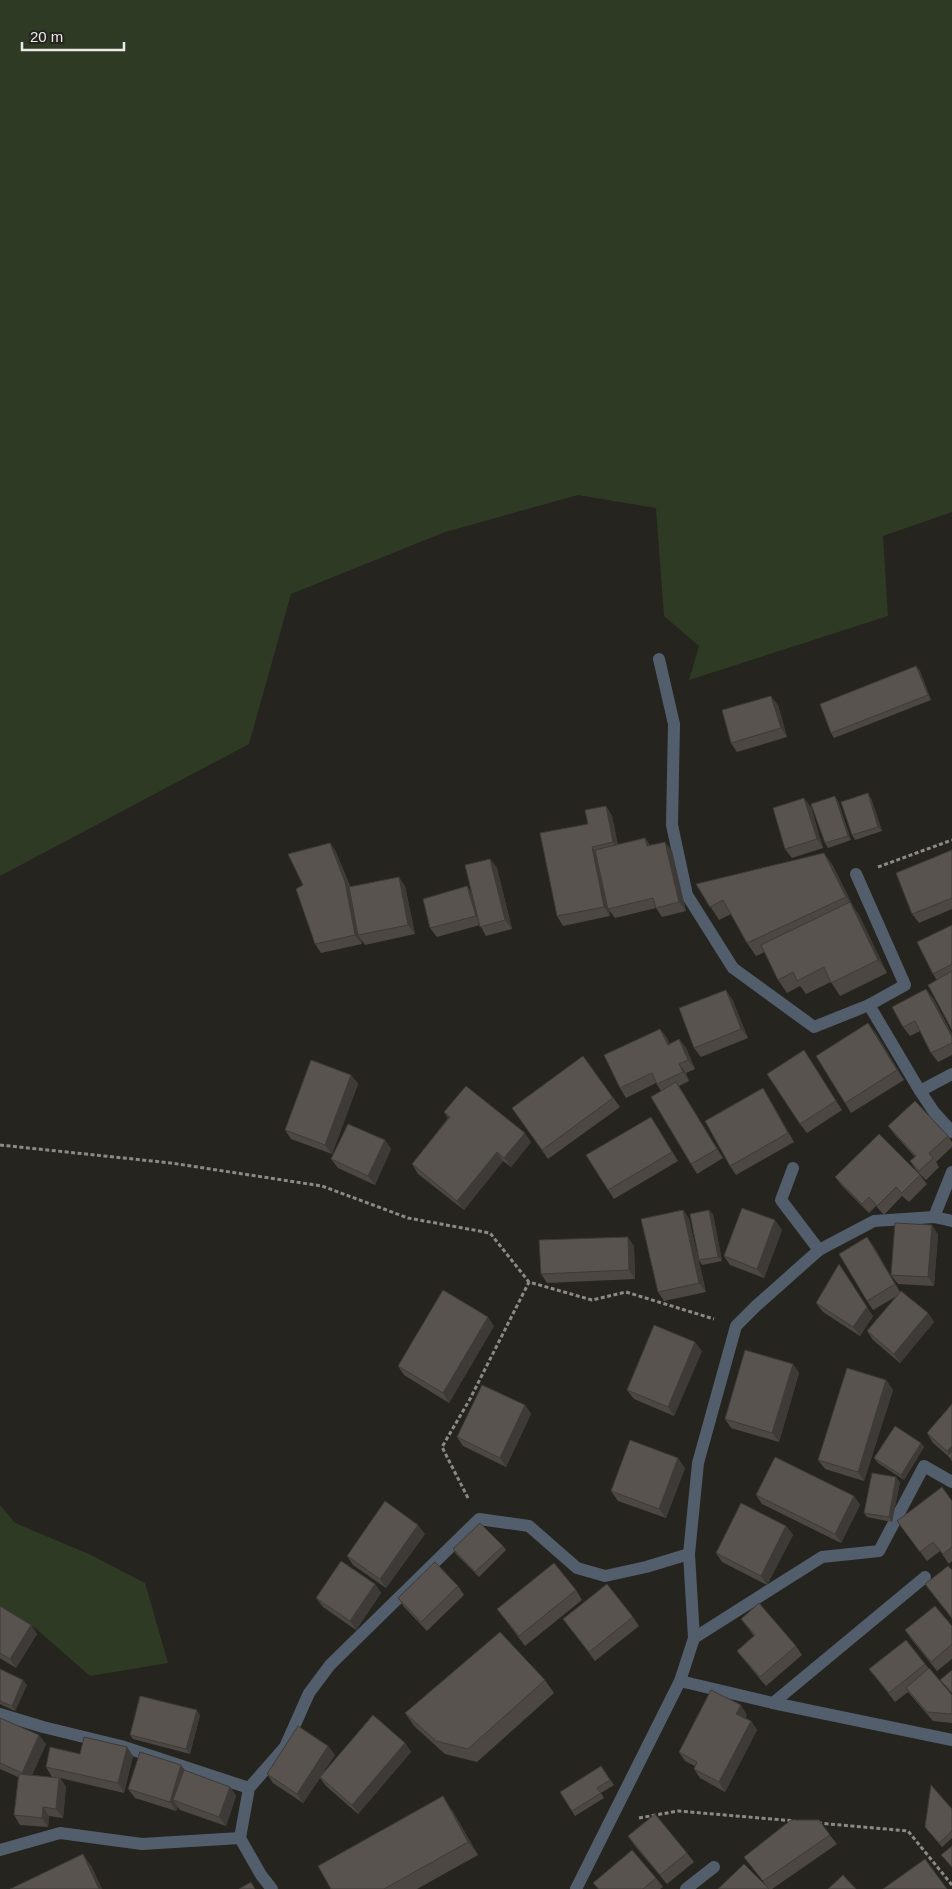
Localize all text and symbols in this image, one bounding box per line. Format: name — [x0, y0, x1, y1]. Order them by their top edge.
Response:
scale bar — [22, 20, 125, 52]
text: 20 m — [30, 28, 63, 45]

